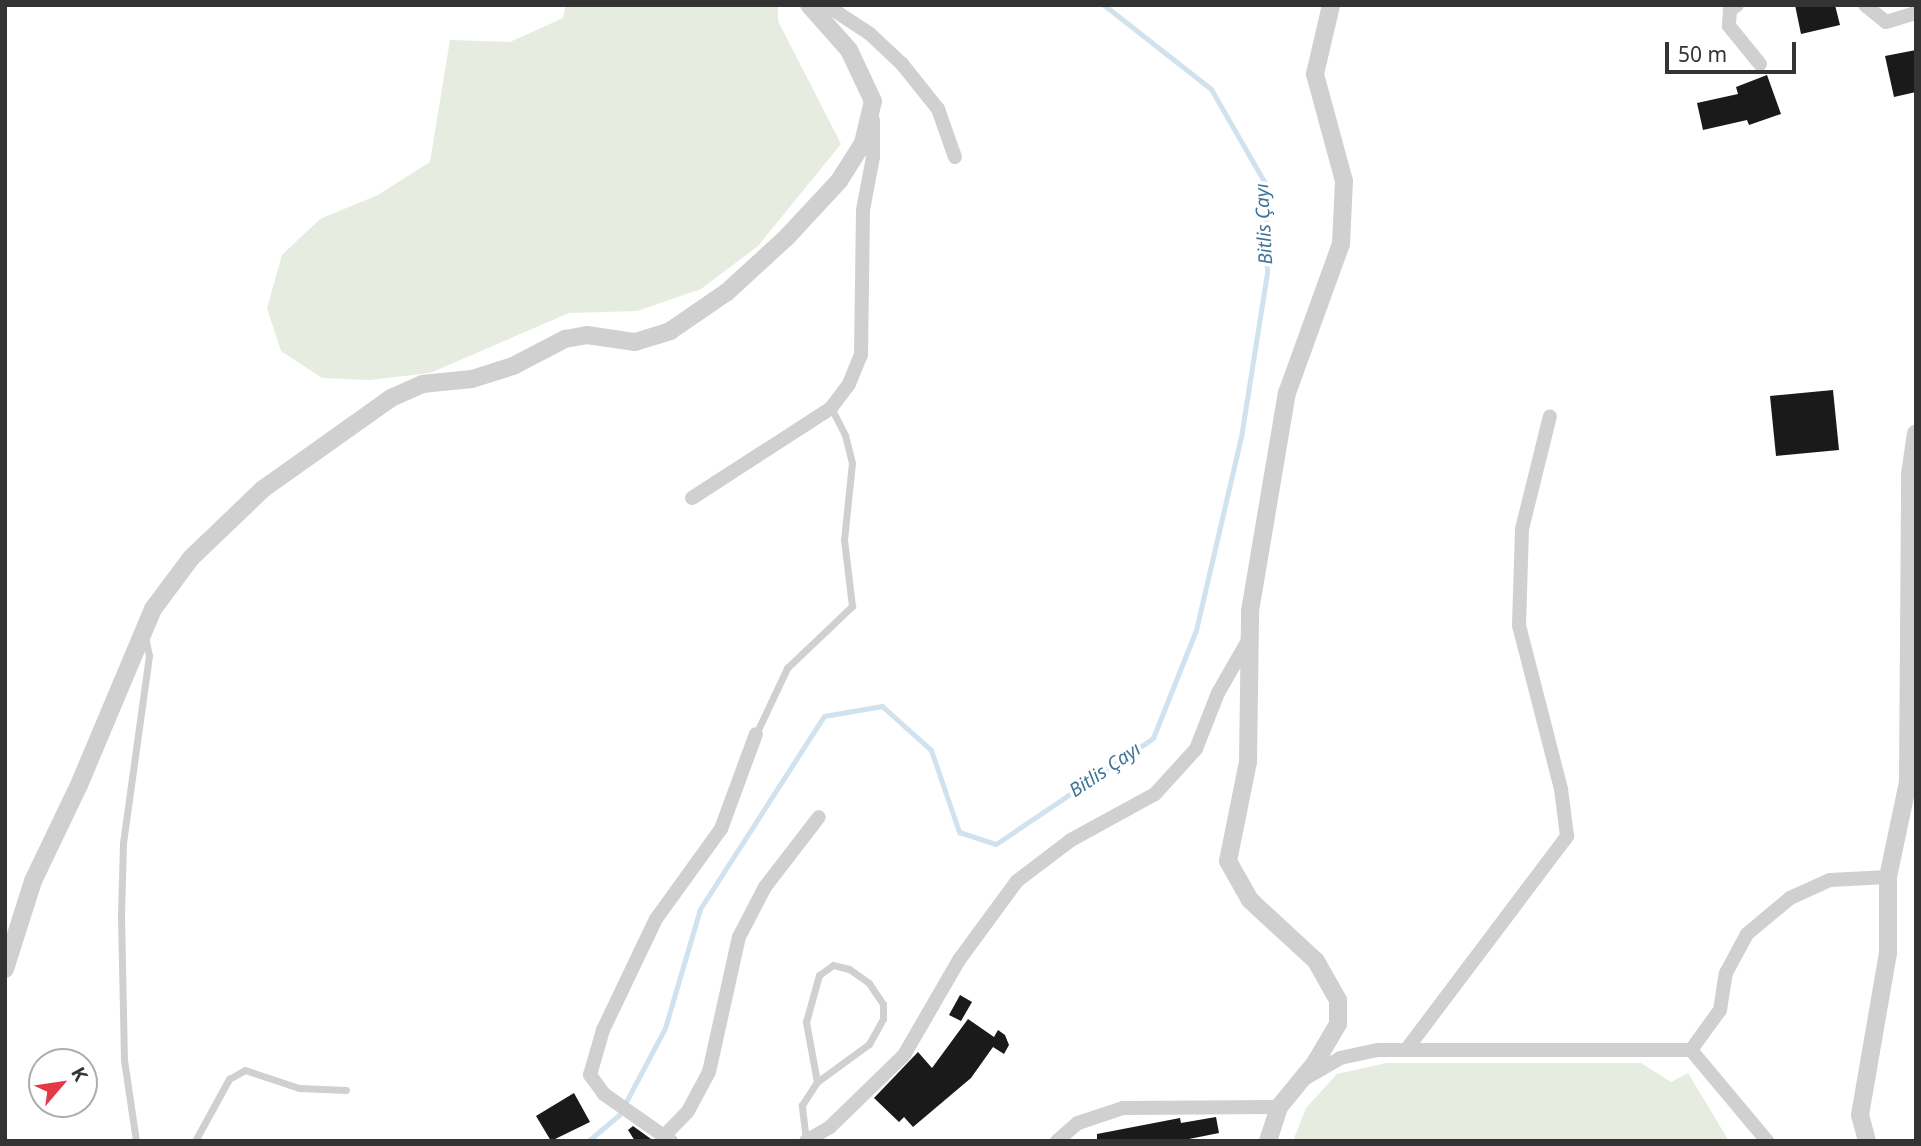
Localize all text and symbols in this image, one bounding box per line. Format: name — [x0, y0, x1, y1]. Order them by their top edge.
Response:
scale bar — [1669, 28, 1800, 72]
text: 50 m — [1678, 40, 1727, 68]
water label: Bitlis Çayı — [1250, 183, 1278, 265]
water label: Bitlis Çayı — [1065, 738, 1145, 802]
north arrow — [28, 1048, 98, 1118]
text: K — [65, 1062, 94, 1086]

